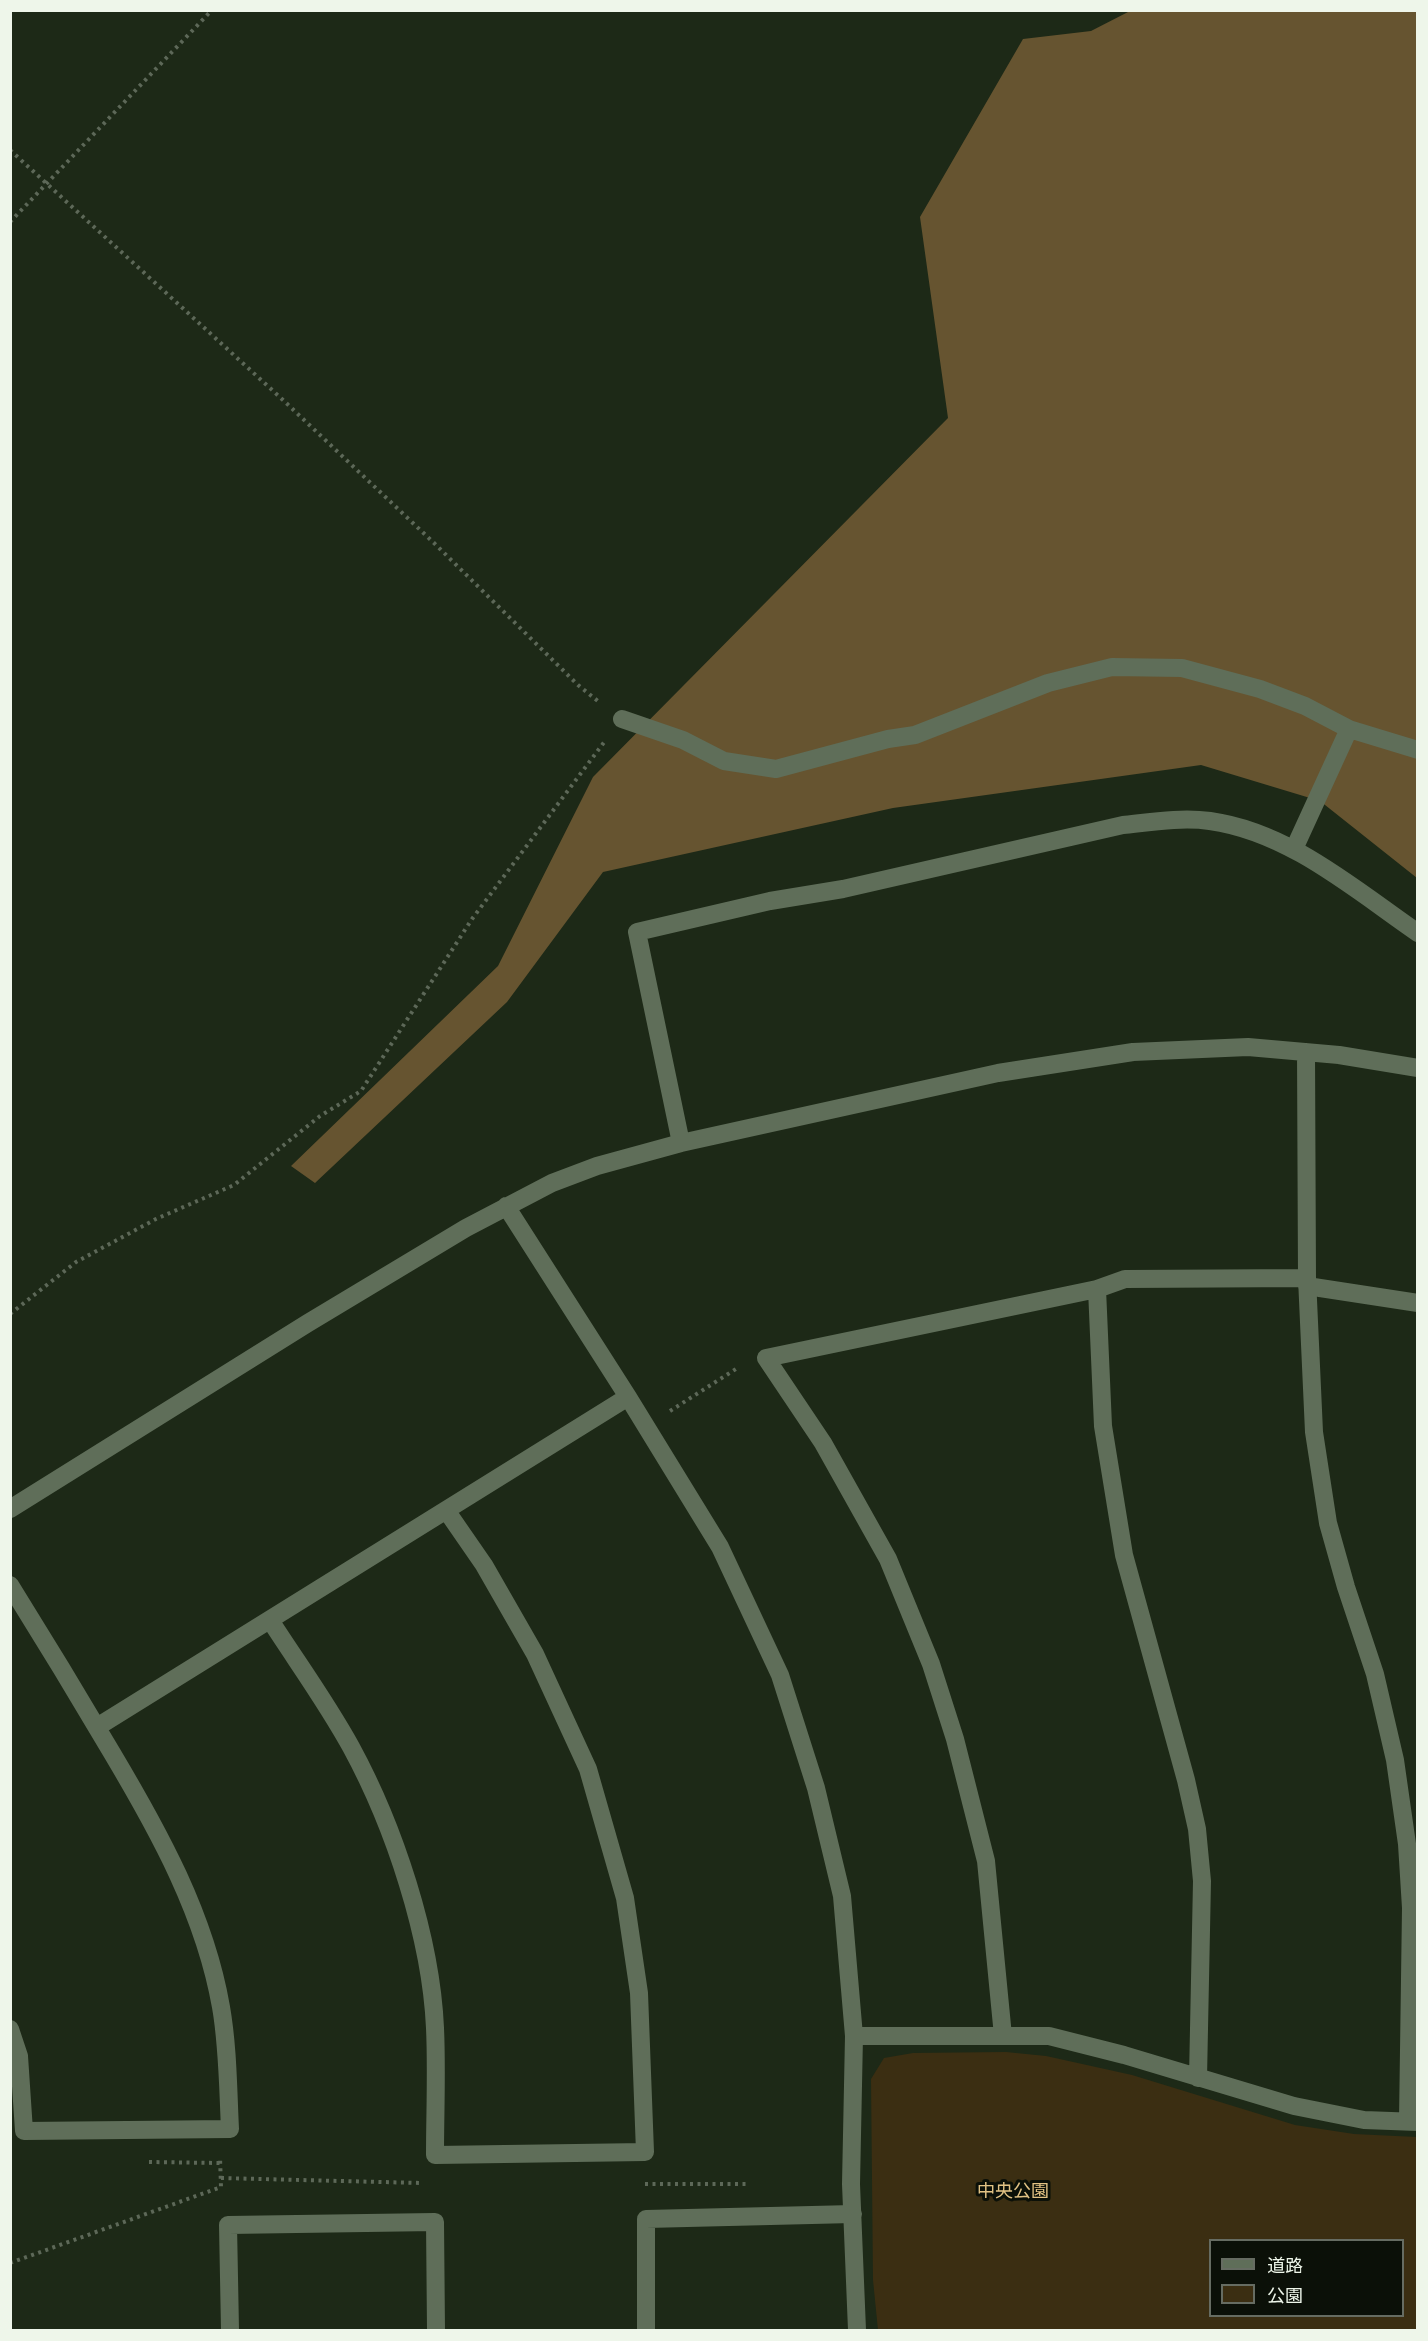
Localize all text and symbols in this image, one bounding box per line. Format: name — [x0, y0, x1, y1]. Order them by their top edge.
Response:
park label: 中央公園 — [977, 2181, 1049, 2203]
legend — [1209, 2239, 1404, 2317]
text: 道路 — [1267, 2254, 1303, 2277]
text: 公園 — [1267, 2284, 1303, 2307]

